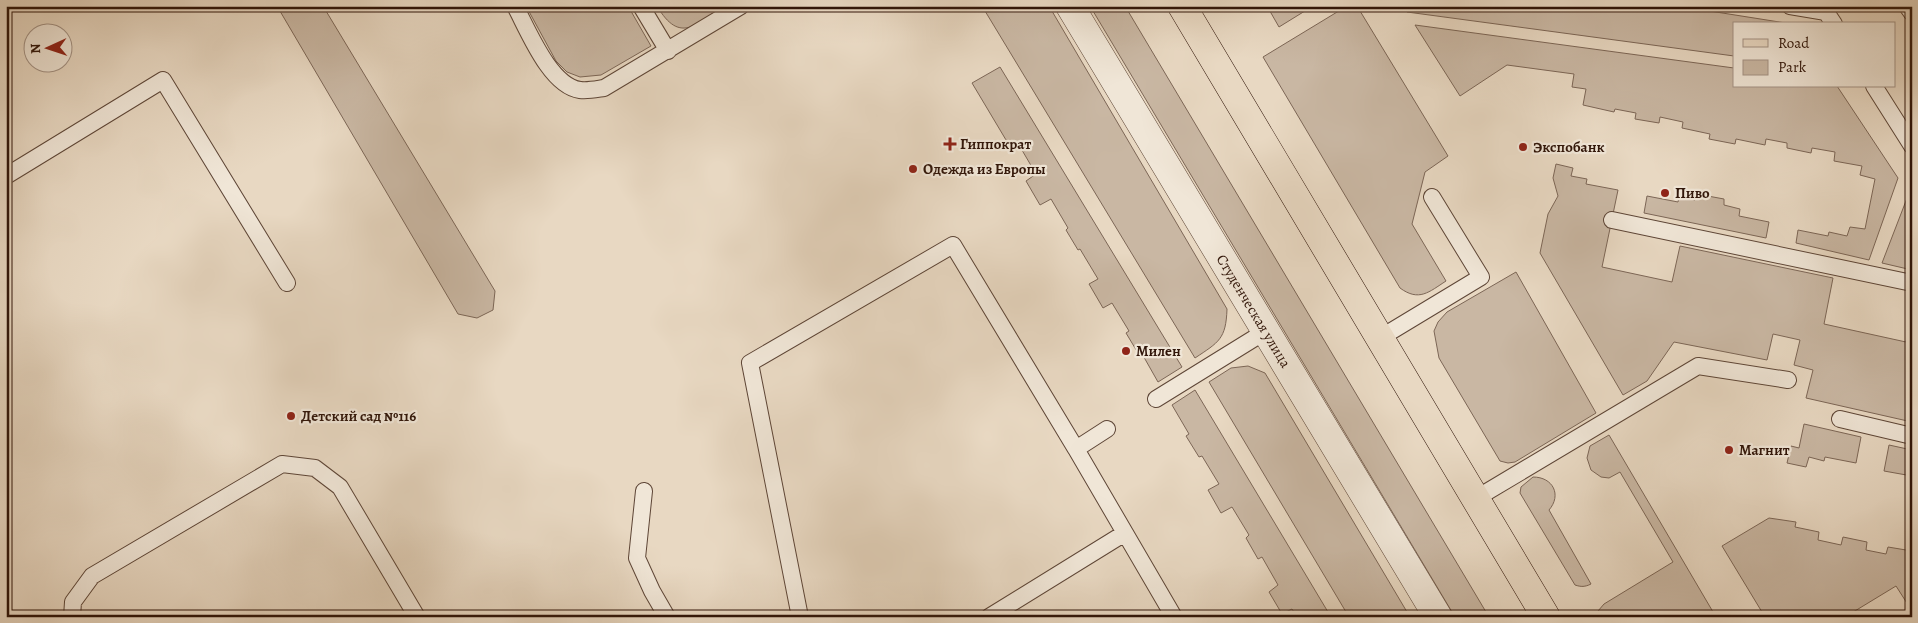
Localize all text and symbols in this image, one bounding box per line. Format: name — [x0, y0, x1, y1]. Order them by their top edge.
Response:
north arrow — [22, 22, 72, 72]
legend — [1733, 22, 1896, 88]
text: Road — [1778, 33, 1810, 53]
text: N — [26, 43, 45, 54]
text: Park — [1778, 57, 1807, 77]
place label: Гиппократ — [960, 134, 1031, 154]
place label: Экспобанк — [1533, 137, 1605, 157]
marker: Гиппократ — [944, 138, 956, 150]
marker: Экспобанк — [1517, 141, 1529, 153]
place label: Одежда из Европы — [923, 159, 1046, 179]
marker: Одежда из Европы — [907, 163, 919, 175]
place label: Пиво — [1675, 183, 1710, 203]
marker: Пиво — [1659, 187, 1671, 199]
street label: Студенческая улица — [1212, 250, 1296, 372]
place label: Милен — [1136, 341, 1181, 361]
marker: Милен — [1120, 345, 1132, 357]
place label: Детский сад №116 — [301, 406, 416, 426]
marker: Детский сад №116 — [285, 410, 297, 422]
place label: Магнит — [1739, 440, 1790, 460]
marker: Магнит — [1723, 444, 1735, 456]

